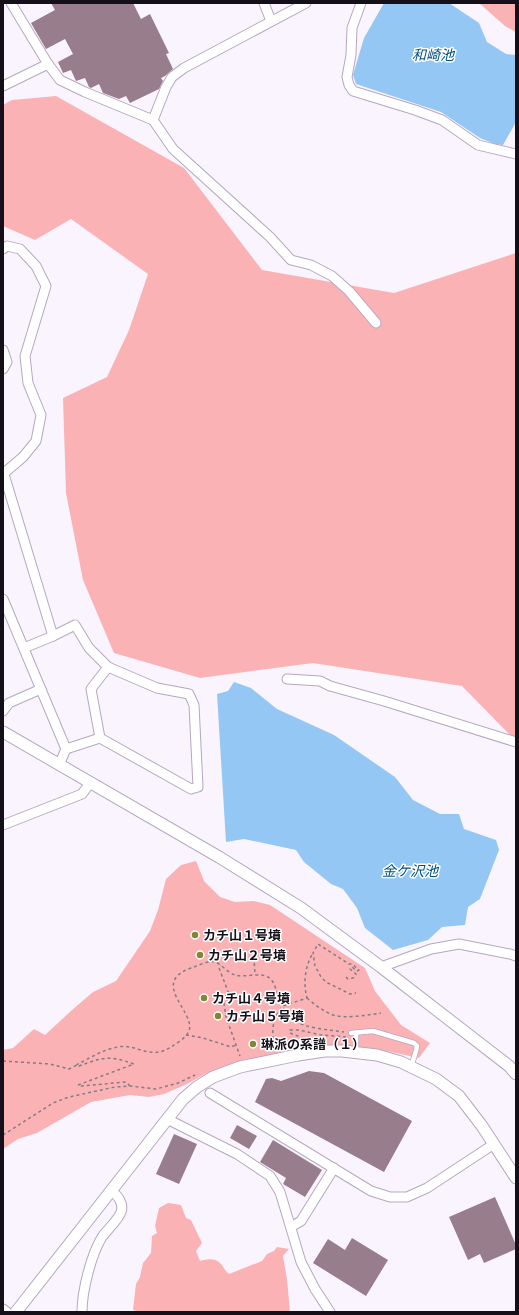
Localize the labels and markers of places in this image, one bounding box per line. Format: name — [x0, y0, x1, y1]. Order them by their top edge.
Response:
place label: カチ山１号墳 — [203, 928, 281, 943]
marker: カチ山１号墳 — [190, 930, 200, 940]
place label: カチ山２号墳 — [208, 948, 286, 963]
marker: カチ山２号墳 — [195, 950, 205, 960]
place label: カチ山４号墳 — [212, 991, 290, 1006]
marker: カチ山４号墳 — [199, 993, 209, 1003]
place label: カチ山５号墳 — [226, 1009, 304, 1024]
marker: カチ山５号墳 — [213, 1011, 223, 1021]
place label: 琳派の系譜（１） — [261, 1037, 365, 1052]
marker: 琳派の系譜（１） — [248, 1039, 258, 1049]

